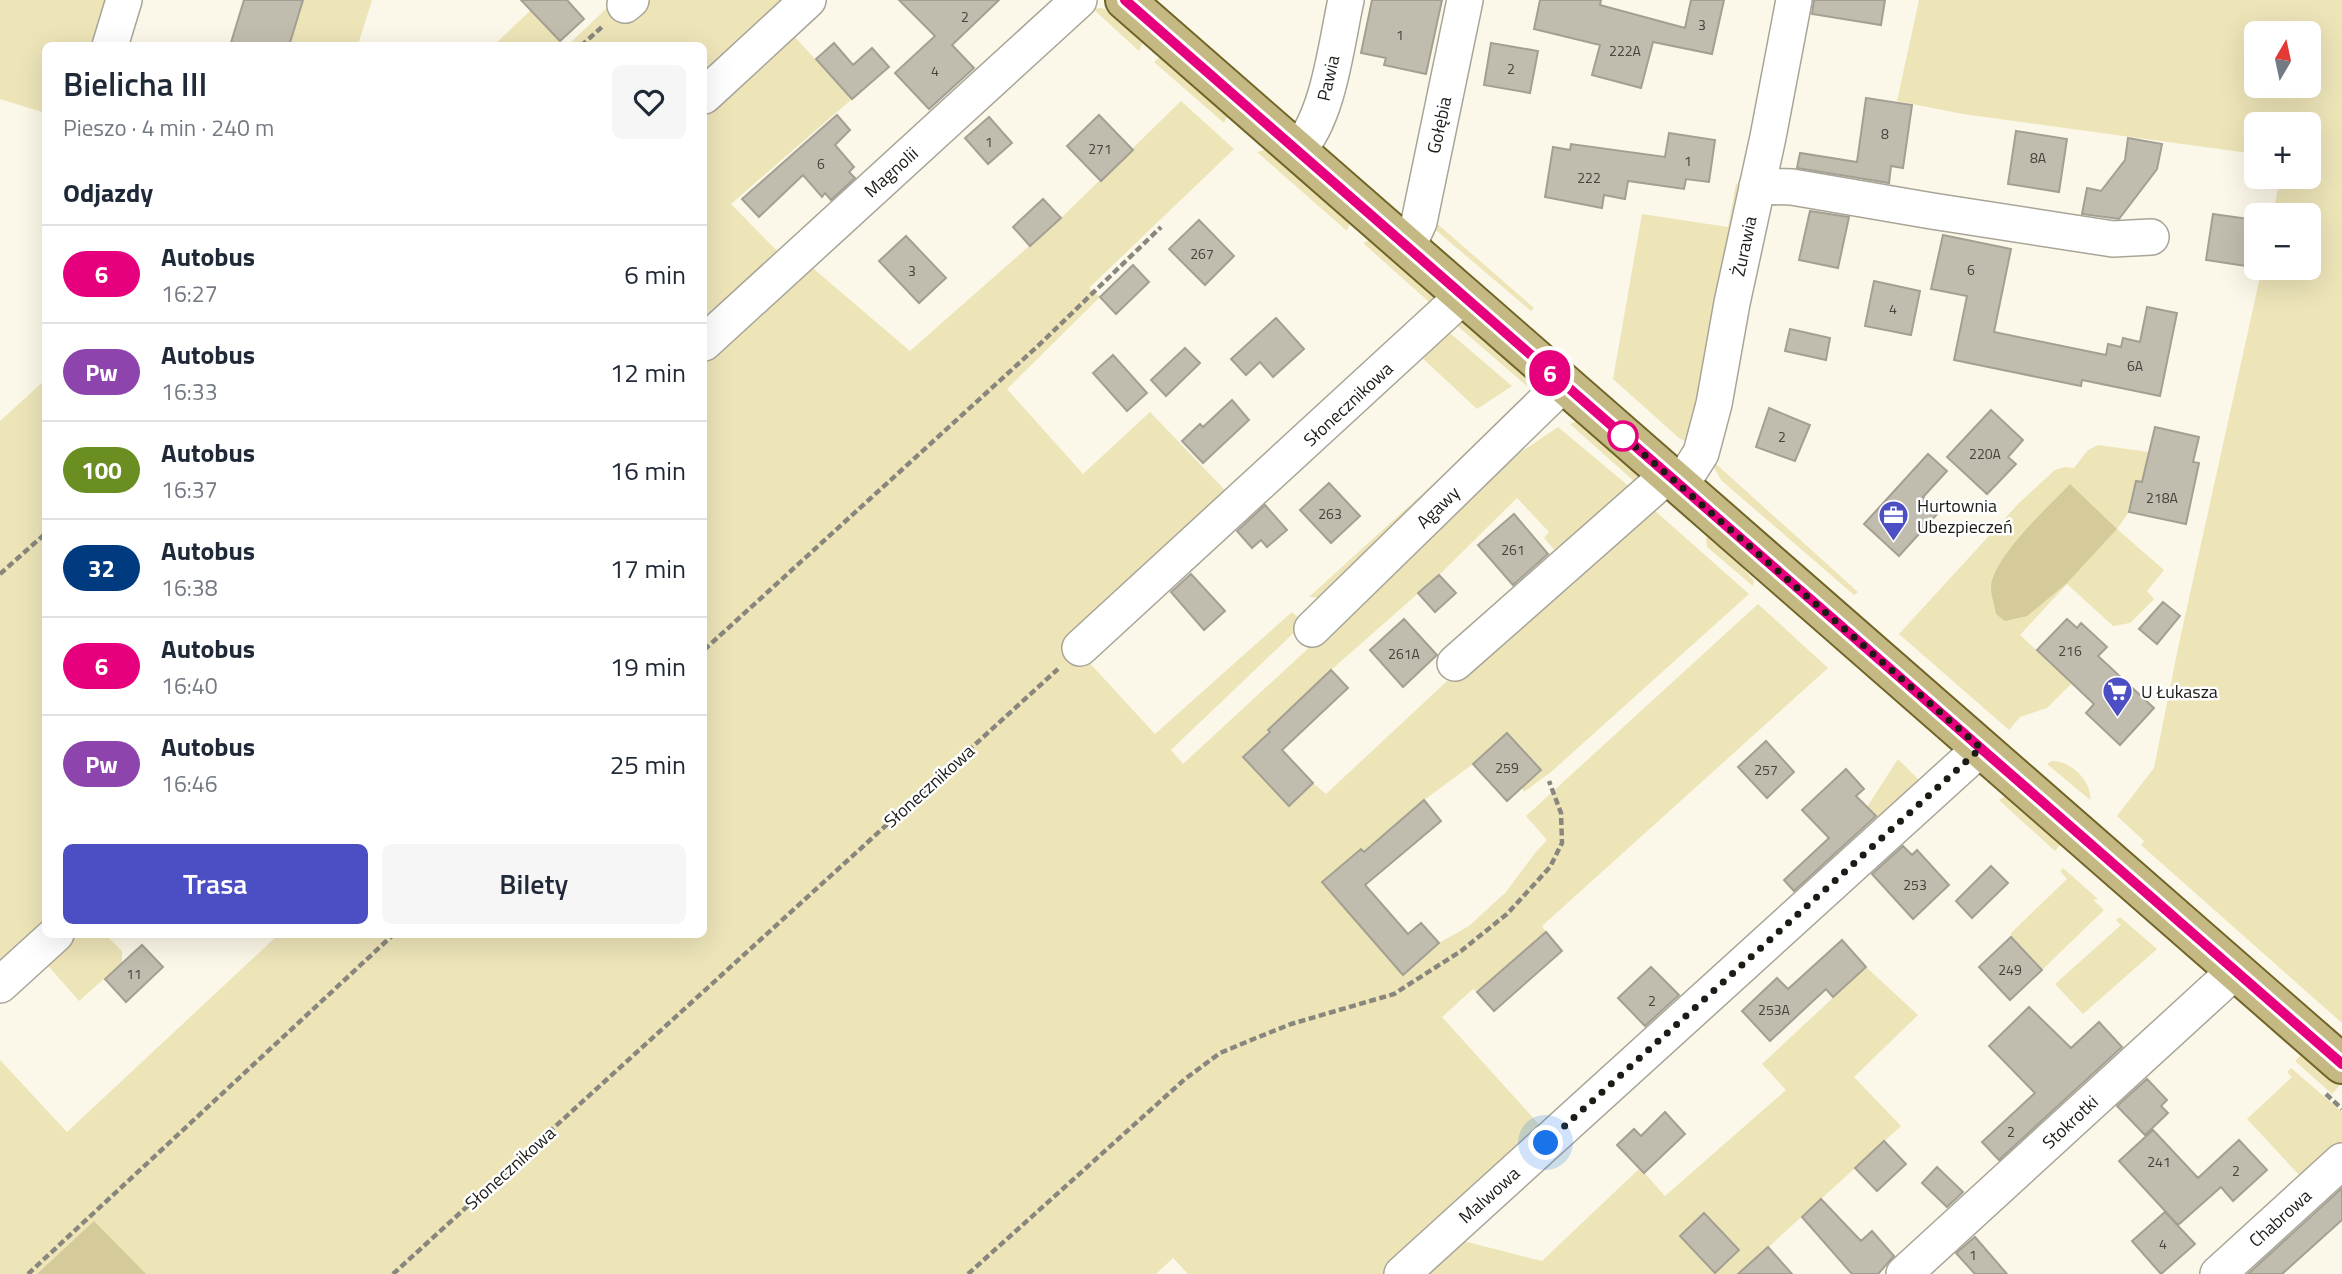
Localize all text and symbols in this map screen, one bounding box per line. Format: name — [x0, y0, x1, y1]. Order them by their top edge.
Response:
house number: 2 — [961, 6, 969, 27]
house number: 3 — [1698, 14, 1706, 35]
north arrow — [2244, 21, 2320, 98]
map controls — [2244, 21, 2321, 280]
house number: 1 — [1396, 24, 1404, 45]
house number: 222A — [1609, 40, 1642, 61]
street label: Pawia — [1310, 52, 1346, 104]
house number: 2 — [1507, 58, 1515, 79]
text: Bielicha III — [63, 59, 207, 109]
house number: 4 — [931, 60, 939, 81]
button: heart — [612, 65, 686, 139]
street label: Gołębia — [1420, 94, 1458, 156]
text: Pieszo · 4 min · 240 m — [63, 110, 274, 145]
button: + — [2244, 112, 2321, 189]
house number: 8 — [1881, 123, 1889, 144]
house number: 1 — [985, 131, 993, 152]
house number: 271 — [1088, 138, 1112, 159]
street label: Magnolii — [858, 140, 924, 204]
house number: 8A — [2030, 147, 2047, 168]
house number: 1 — [1684, 150, 1692, 171]
house number: 6 — [817, 153, 825, 174]
house number: 222 — [1577, 167, 1601, 188]
text: Odjazdy — [63, 173, 153, 212]
button: − — [2244, 203, 2321, 280]
street label: Żurawia — [1724, 213, 1764, 279]
text: Autobus — [161, 237, 255, 276]
house number: 267 — [1190, 243, 1214, 264]
text: 6 min — [624, 255, 686, 294]
text: 6 — [95, 256, 108, 292]
house number: 6 — [1967, 259, 1975, 280]
house number: 3 — [908, 260, 916, 281]
text: 16:27 — [161, 276, 218, 311]
house number: 4 — [1889, 298, 1897, 319]
text: Autobus — [161, 335, 255, 374]
line badge: 6 — [1527, 350, 1573, 396]
text: 12 min — [610, 353, 686, 392]
text: Pw — [85, 354, 118, 390]
street label: Słonecznikowa — [1297, 355, 1399, 453]
text: 6 — [1543, 355, 1557, 391]
house number: 6A — [2127, 355, 2144, 376]
text: 16:33 — [161, 374, 218, 409]
unlabelled marker — [1608, 421, 1638, 451]
house number: 2 — [1778, 426, 1786, 447]
text: Autobus — [161, 433, 255, 472]
house number: 220A — [1969, 443, 2002, 464]
text: 16 min — [610, 451, 686, 490]
text: 100 — [81, 452, 122, 488]
text: 16:37 — [161, 472, 218, 507]
street label: Agawy — [1410, 479, 1466, 535]
house number: 218A — [2146, 487, 2179, 508]
place label: Hurtownia Ubezpieczeń — [1917, 492, 2013, 540]
office icon: Hurtownia Ubezpieczeń — [1877, 498, 1911, 542]
house number: 263 — [1318, 503, 1342, 524]
text: Autobus — [161, 531, 255, 570]
house number: 261 — [1501, 539, 1525, 560]
text: 17 min — [610, 549, 686, 588]
text: 32 — [88, 550, 115, 586]
text: 16:38 — [161, 570, 218, 605]
text: Autobus — [161, 629, 255, 668]
house number: 216 — [2058, 640, 2082, 661]
house number: 261A — [1388, 643, 1421, 664]
text: 19 min — [610, 647, 686, 686]
text: 6 — [95, 648, 108, 684]
text: 16:40 — [161, 668, 218, 703]
supermarket icon: U Łukasza — [2101, 674, 2135, 718]
place label: U Łukasza — [2141, 678, 2218, 705]
text: Autobus — [161, 727, 255, 766]
street label: Słonecznikowa — [878, 738, 980, 834]
text: 25 min — [610, 745, 686, 784]
text: Pw — [85, 746, 118, 782]
house number: 259 — [1495, 757, 1519, 778]
house number: 257 — [1754, 759, 1778, 780]
text: 16:46 — [161, 766, 218, 801]
button: Trasa — [63, 844, 368, 924]
button: Bilety — [382, 844, 686, 924]
house number: 253 — [1903, 874, 1927, 895]
house number: 249 — [1998, 959, 2022, 980]
house number: 11 — [126, 963, 142, 984]
house number: 2 — [1648, 990, 1656, 1011]
house number: 253A — [1758, 999, 1791, 1020]
street label: Stokrotki — [2036, 1089, 2104, 1155]
street label: Słonecznikowa — [459, 1120, 561, 1216]
house number: 2 — [2007, 1121, 2015, 1142]
your location — [1528, 1125, 1563, 1160]
house number: 241 — [2147, 1151, 2171, 1172]
street label: Malwowa — [1452, 1160, 1526, 1230]
house number: 2 — [2232, 1160, 2240, 1181]
street label: Chabrowa — [2243, 1183, 2317, 1253]
house number: 4 — [2159, 1233, 2167, 1254]
house number: 1 — [1969, 1244, 1977, 1265]

